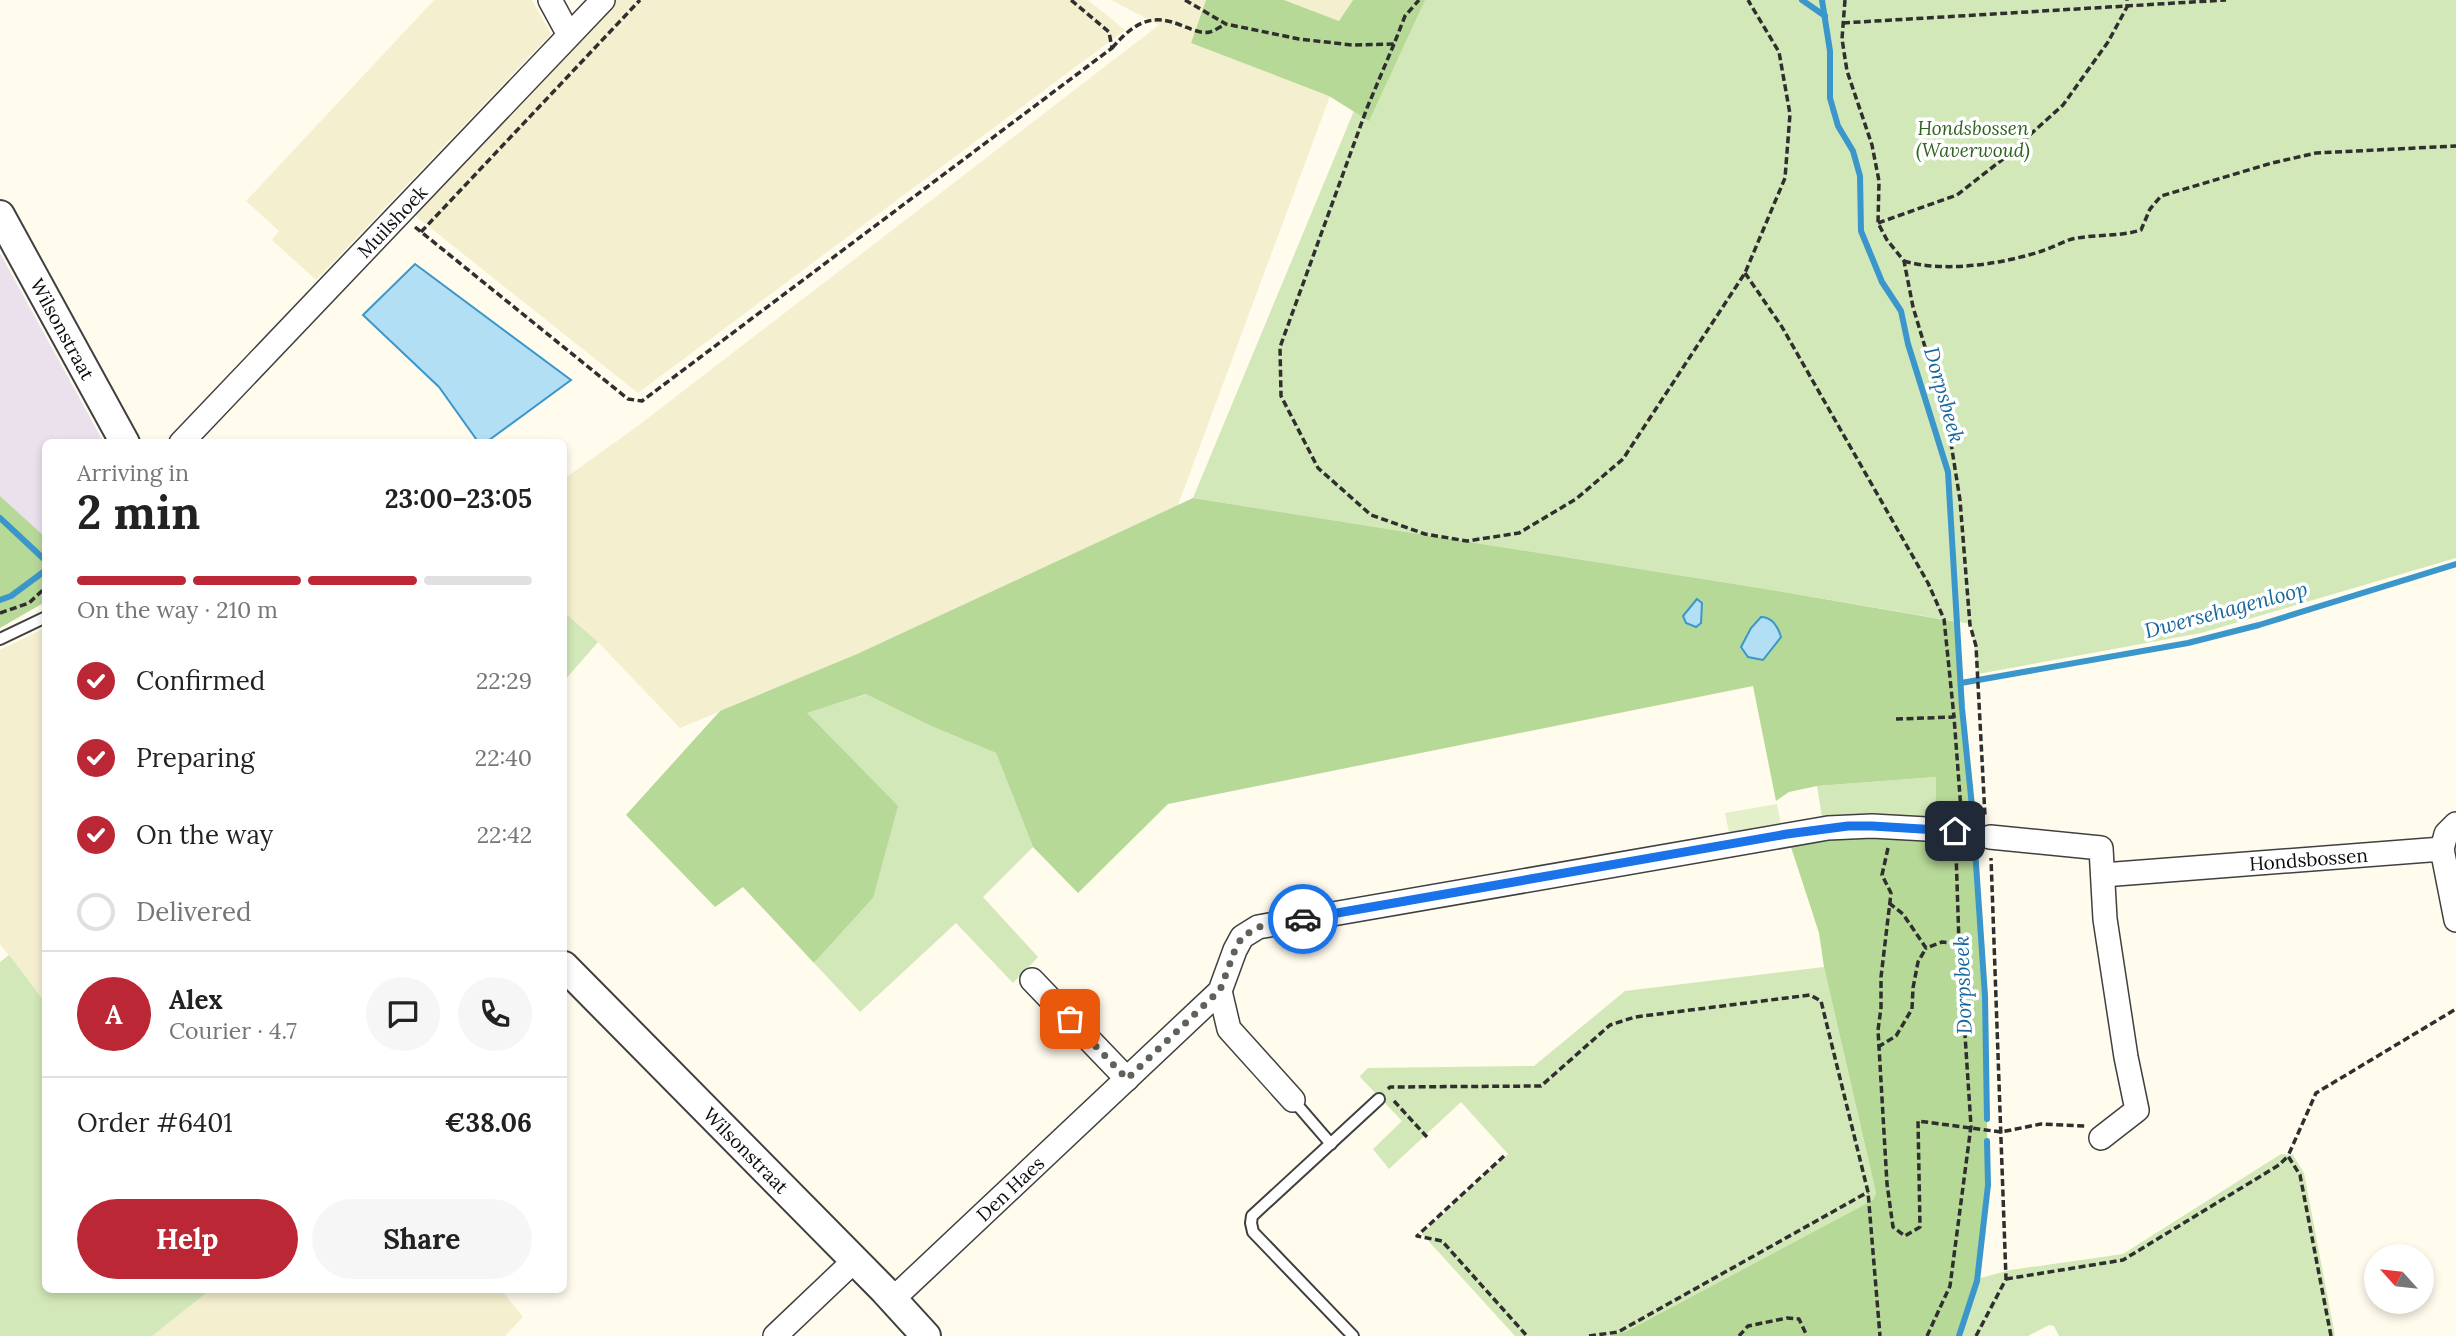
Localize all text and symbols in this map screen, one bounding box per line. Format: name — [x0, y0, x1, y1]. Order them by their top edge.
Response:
park label: Hondsbossen (Waverwoud) — [1916, 116, 2030, 163]
street label: Muilshoek — [352, 180, 433, 263]
street label: Wilsonstraat — [25, 274, 100, 384]
water label: Dorpsbeek — [1918, 344, 1971, 446]
text: Arriving in — [77, 458, 189, 487]
text: 23:00–23:05 — [385, 482, 532, 515]
text: 2 min — [77, 483, 200, 542]
water label: Dwersehagenloop — [2141, 575, 2310, 644]
text: On the way · 210 m — [77, 595, 278, 624]
icon: check — [77, 662, 115, 700]
text: Confirmed — [136, 664, 265, 697]
text: 22:29 — [476, 666, 532, 695]
icon: check — [77, 739, 115, 777]
text: Preparing — [136, 741, 255, 774]
text: 22:40 — [475, 743, 532, 772]
pin — [1925, 801, 1985, 861]
icon: home — [1936, 812, 1974, 850]
icon: check — [77, 816, 115, 854]
text: On the way — [136, 818, 273, 851]
text: 22:42 — [477, 820, 532, 849]
street label: Hondsbossen — [2248, 843, 2369, 876]
courier — [1268, 884, 1338, 954]
text: Delivered — [136, 895, 252, 928]
icon: car — [1284, 900, 1322, 938]
water label: Dorpsbeek — [1947, 935, 1978, 1035]
button: chat — [366, 977, 440, 1051]
button: phone — [458, 977, 532, 1051]
text: Alex — [169, 983, 223, 1016]
pin — [1040, 989, 1100, 1049]
text: A — [105, 998, 123, 1031]
icon: bag — [1051, 1000, 1089, 1038]
text: Courier · 4.7 — [169, 1016, 297, 1045]
street label: Wilsonstraat — [698, 1102, 794, 1199]
text: Order #6401 — [77, 1106, 233, 1139]
text: €38.06 — [444, 1106, 532, 1139]
street label: Den Haes — [971, 1151, 1049, 1226]
button: Help — [77, 1199, 298, 1279]
button: Share — [312, 1199, 532, 1279]
north arrow — [2364, 1244, 2434, 1314]
map controls — [2364, 1244, 2434, 1314]

